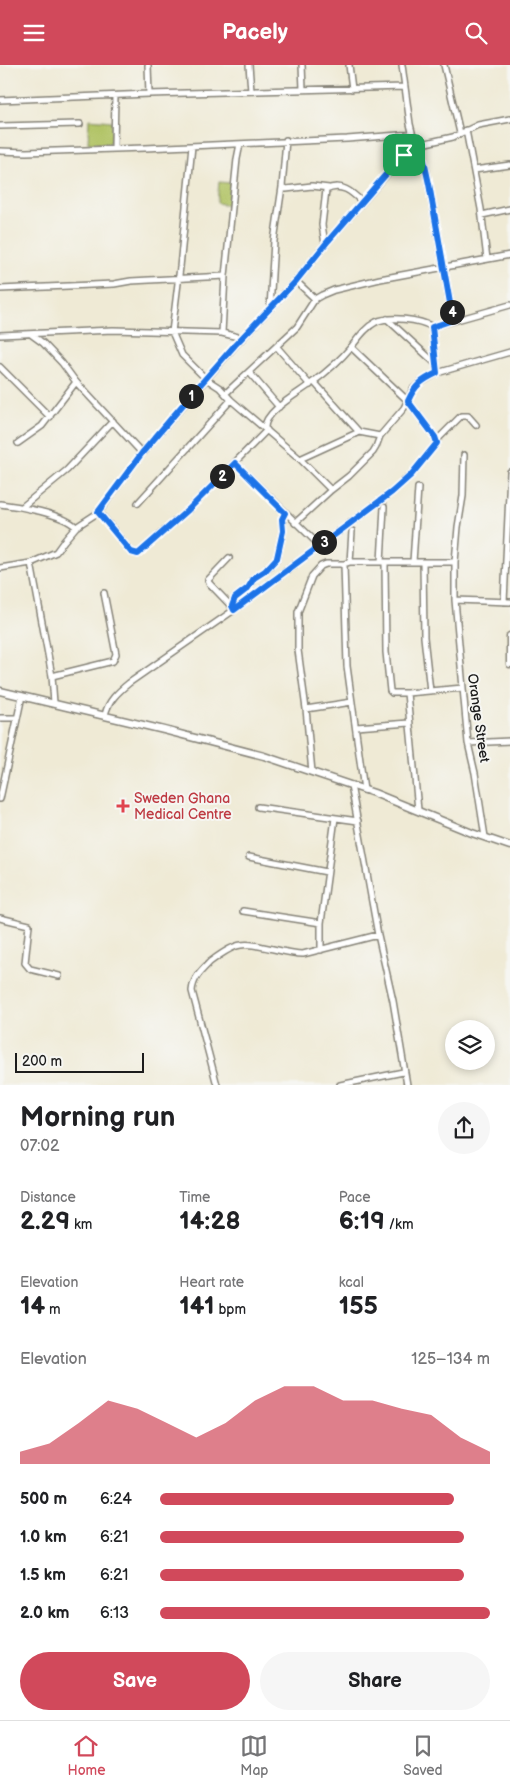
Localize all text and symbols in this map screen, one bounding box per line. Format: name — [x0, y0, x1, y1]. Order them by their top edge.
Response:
icon: menu — [20, 19, 48, 47]
text: Pacely — [222, 19, 288, 46]
icon: search — [462, 19, 490, 47]
pin — [383, 134, 425, 176]
icon: arrive — [390, 141, 418, 169]
pin: 4 — [440, 299, 464, 325]
text: 4 — [448, 304, 457, 321]
pin: 1 — [178, 383, 204, 409]
text: 1 — [189, 388, 194, 405]
pin: 2 — [210, 463, 234, 489]
text: 2 — [218, 468, 227, 485]
pin: 3 — [312, 529, 336, 555]
text: 3 — [320, 534, 329, 551]
street label: Orange Street — [464, 673, 493, 764]
place label: Sweden Ghana Medical Centre — [134, 790, 231, 823]
marker: Sweden Ghana Medical Centre — [116, 799, 130, 813]
map controls — [445, 1020, 495, 1070]
button: layers — [445, 1020, 495, 1070]
scale bar — [15, 1050, 144, 1073]
text: 200 m — [22, 1053, 62, 1070]
text: Morning run — [20, 1101, 175, 1134]
button: share — [438, 1102, 490, 1154]
text: 07:02 — [20, 1137, 59, 1156]
text: Distance — [20, 1189, 76, 1206]
text: Time — [179, 1189, 210, 1206]
text: Pace — [339, 1189, 371, 1206]
text: 2.29 — [20, 1206, 70, 1237]
text: 14:28 — [179, 1206, 241, 1237]
text: 6:19 — [339, 1206, 385, 1237]
text: km — [70, 1216, 92, 1233]
text: /km — [385, 1216, 414, 1233]
text: Elevation — [20, 1274, 78, 1291]
text: Heart rate — [179, 1274, 244, 1291]
text: kcal — [339, 1274, 364, 1291]
text: 14 — [20, 1291, 45, 1322]
text: 141 — [179, 1291, 215, 1322]
text: 155 — [339, 1291, 378, 1322]
text: m — [45, 1301, 61, 1318]
text: bpm — [215, 1301, 246, 1318]
text: Elevation — [20, 1350, 87, 1369]
text: 125–134 m — [411, 1350, 490, 1369]
text: 500 m — [20, 1490, 67, 1509]
text: 6:24 — [100, 1490, 132, 1509]
text: 1.0 km — [20, 1528, 67, 1547]
text: 6:21 — [100, 1528, 128, 1547]
text: 1.5 km — [20, 1566, 66, 1585]
text: 6:21 — [100, 1566, 128, 1585]
text: 2.0 km — [20, 1604, 69, 1623]
text: 6:13 — [100, 1604, 129, 1623]
button: Save — [20, 1652, 250, 1710]
button: Share — [260, 1652, 490, 1710]
tab: Home — [67, 1732, 105, 1779]
tab: Map — [240, 1732, 268, 1779]
tab: Saved — [403, 1732, 443, 1779]

